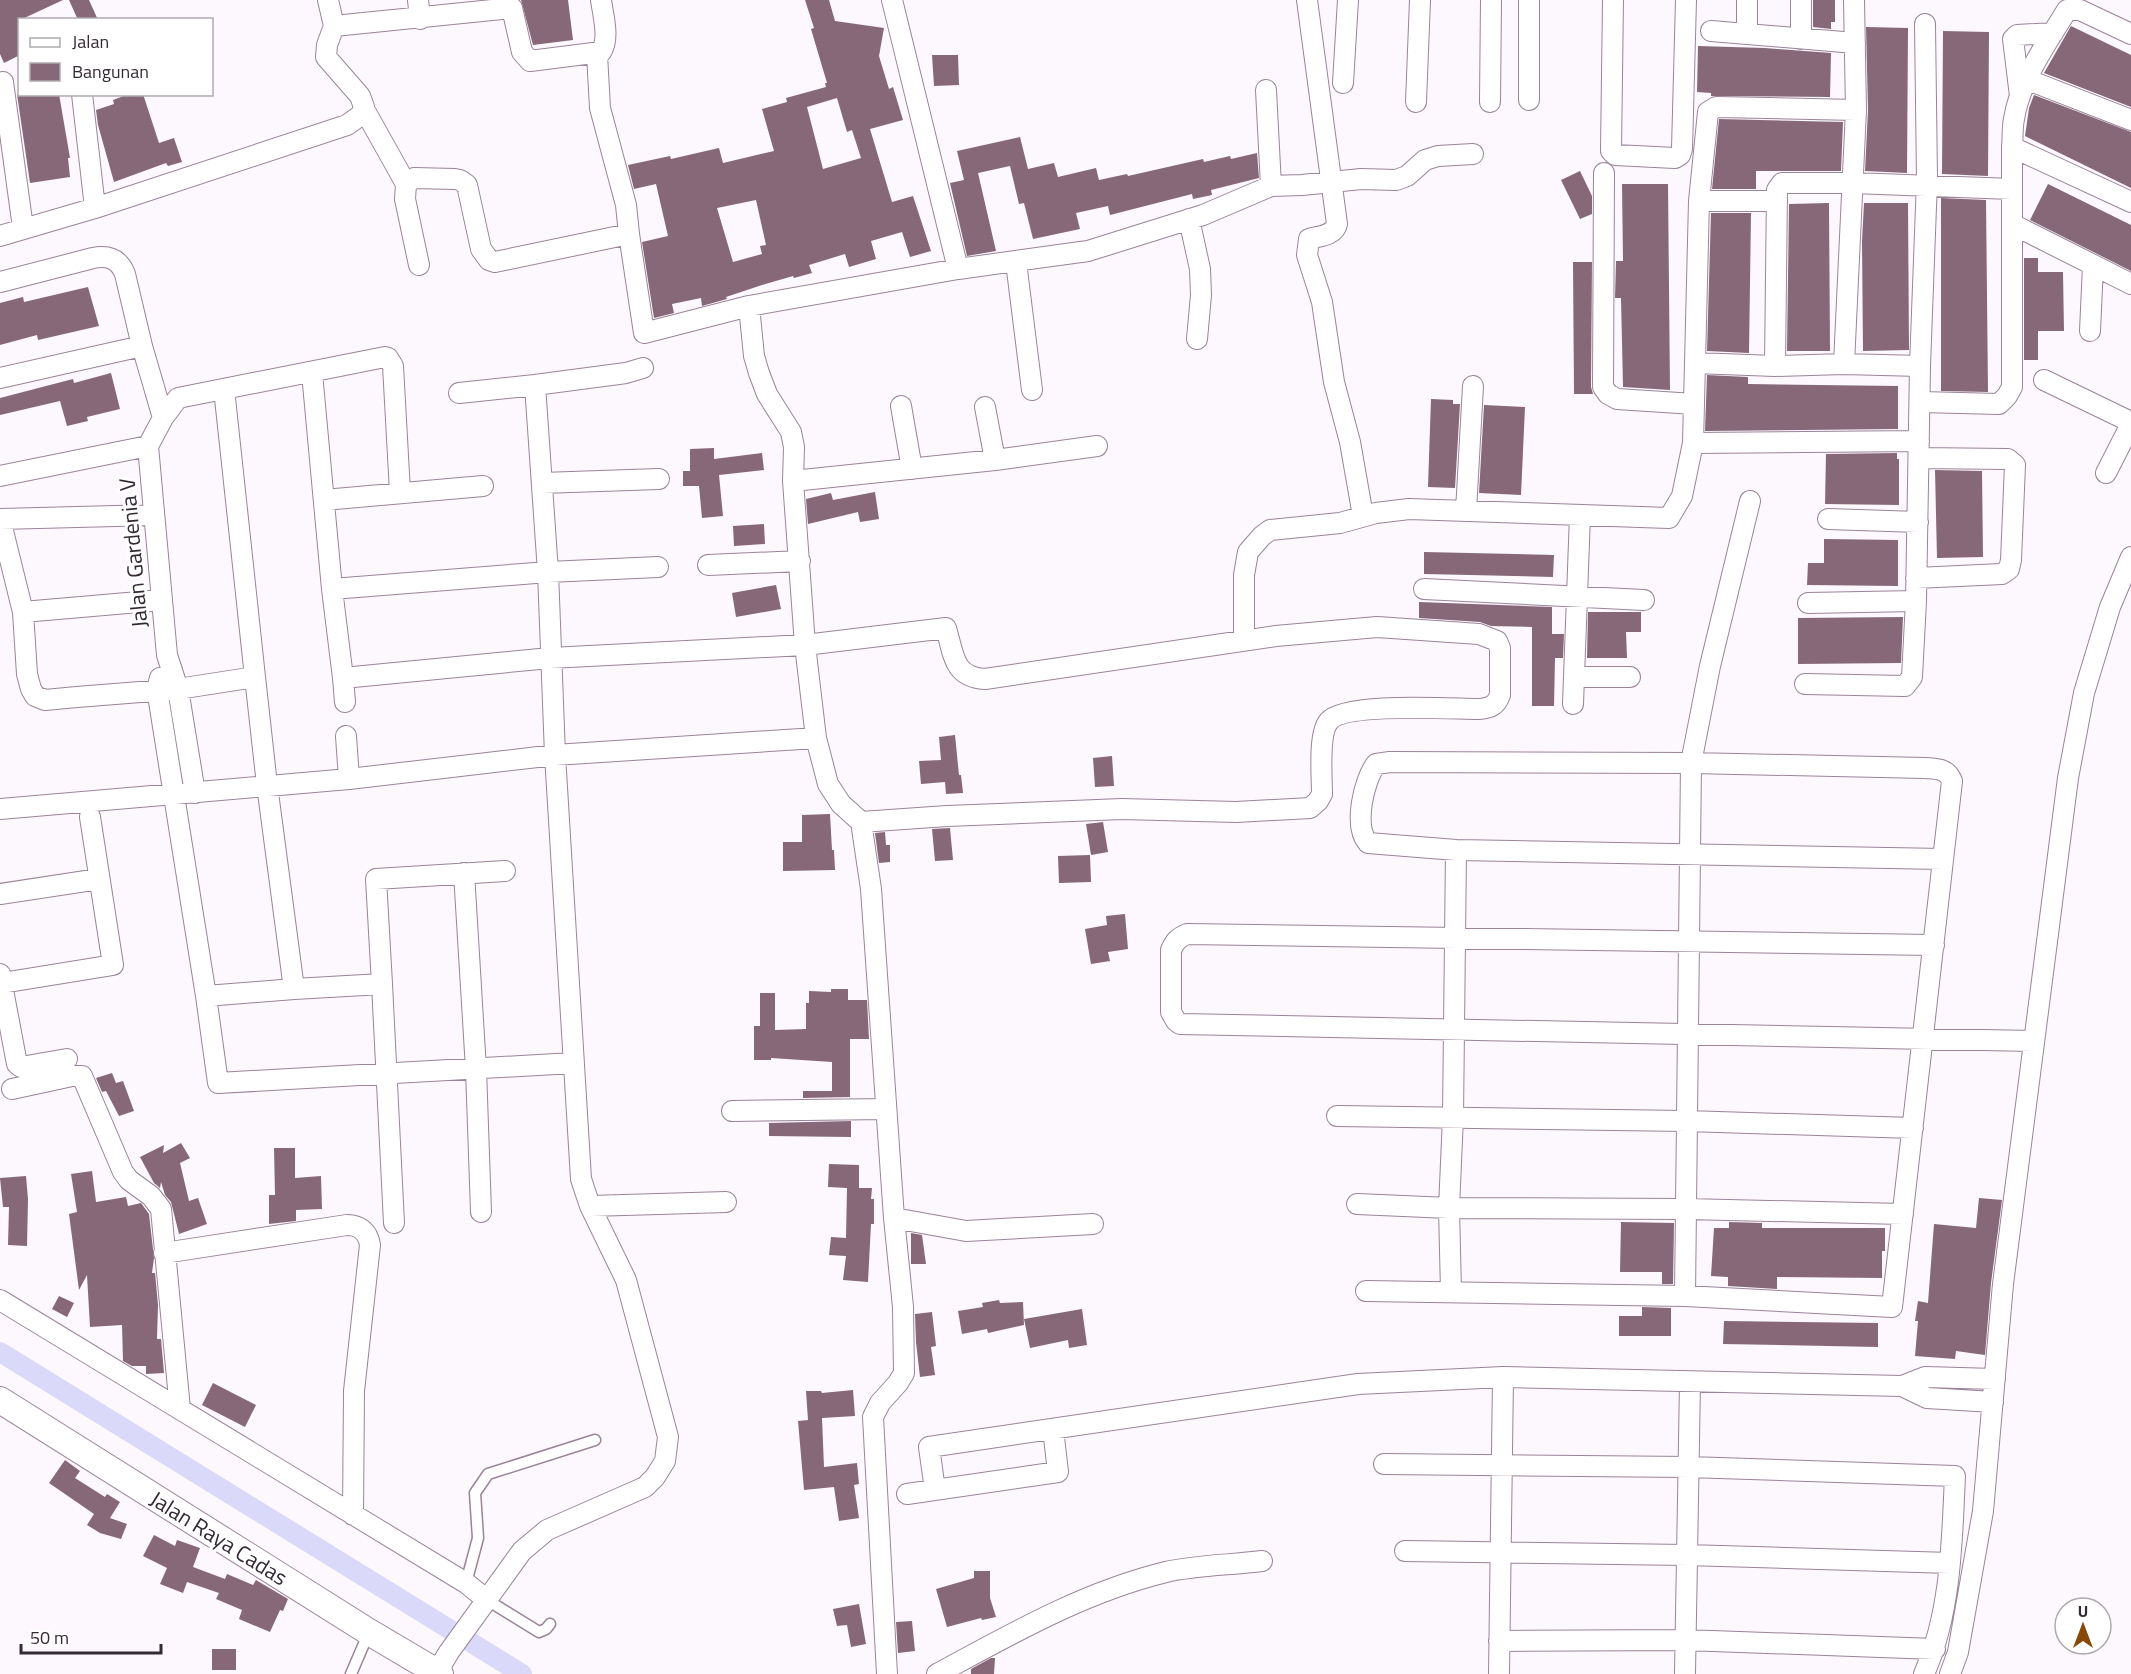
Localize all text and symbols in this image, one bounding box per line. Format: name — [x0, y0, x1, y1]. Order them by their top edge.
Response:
legend — [18, 18, 213, 96]
text: Jalan — [72, 28, 109, 55]
text: Bangunan — [72, 58, 149, 85]
street label: Jalan Gardenia V — [110, 477, 156, 629]
street label: Jalan Raya Cadas — [144, 1482, 294, 1594]
north arrow — [2053, 1596, 2113, 1656]
text: U — [2078, 1599, 2088, 1623]
scale bar — [21, 1617, 160, 1655]
text: 50 m — [30, 1624, 69, 1651]

